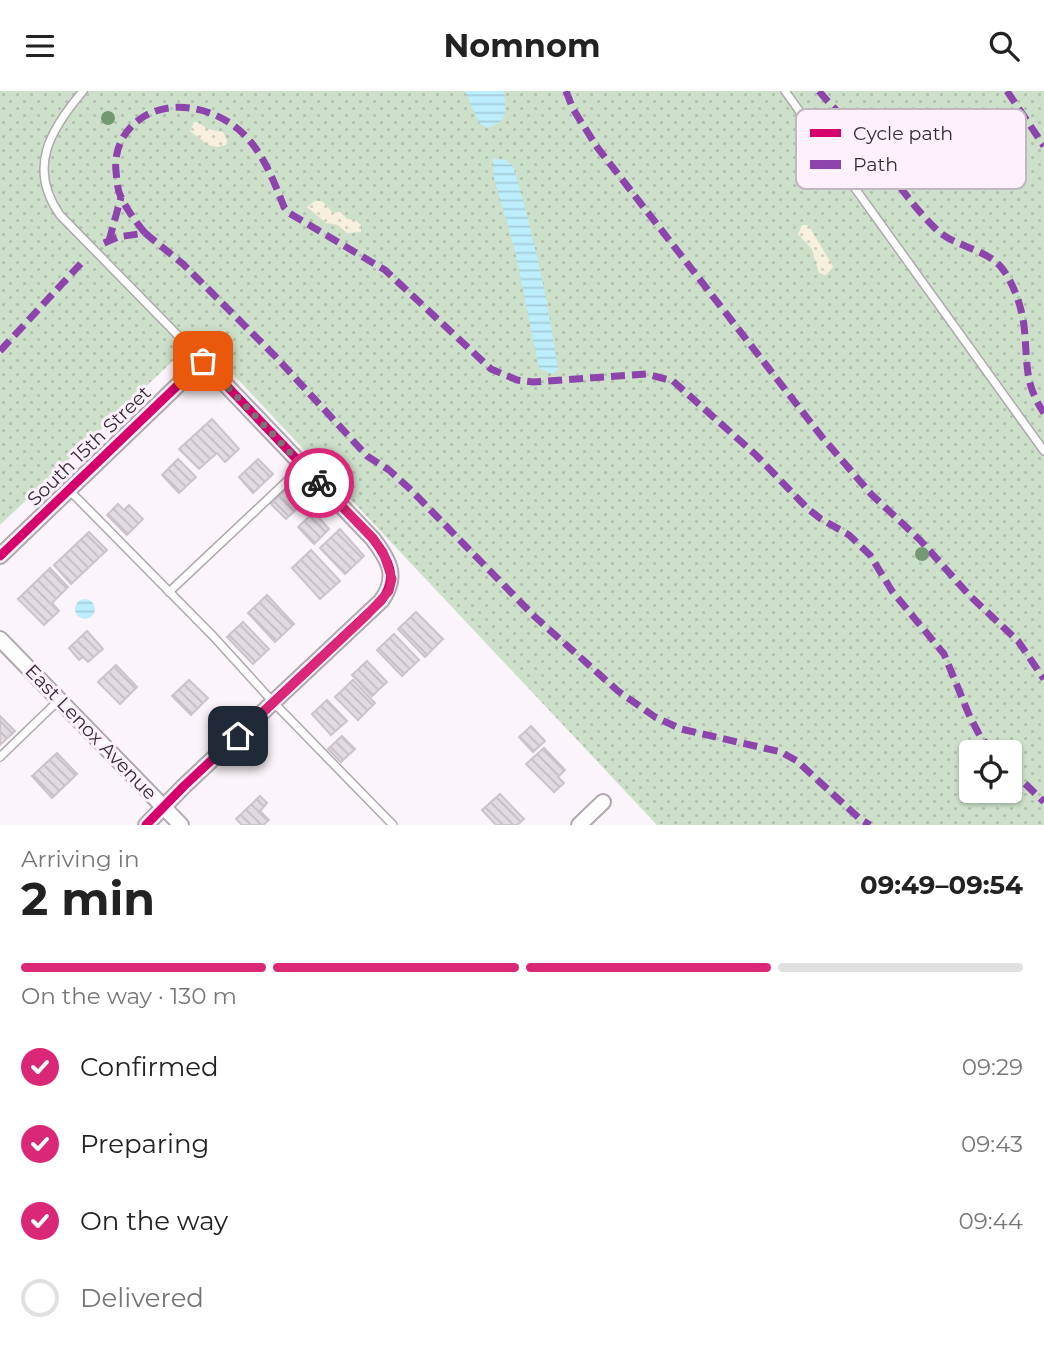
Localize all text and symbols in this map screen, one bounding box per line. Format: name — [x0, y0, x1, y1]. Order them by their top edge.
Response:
text: Nomnom — [443, 26, 601, 65]
icon: menu — [21, 27, 59, 65]
icon: search — [985, 27, 1023, 65]
legend — [796, 109, 1026, 189]
text: Cycle path — [853, 122, 953, 145]
text: Path — [853, 153, 898, 176]
pin — [173, 331, 233, 391]
icon: bag — [184, 342, 222, 380]
street label: South 15th Street — [23, 381, 156, 511]
courier — [284, 448, 354, 518]
icon: bike — [300, 464, 338, 502]
street label: East Lenox Avenue — [20, 659, 162, 805]
pin — [208, 706, 268, 766]
icon: home — [219, 717, 257, 755]
map controls — [959, 740, 1022, 803]
button: locate — [959, 740, 1022, 803]
text: Arriving in — [21, 845, 140, 873]
text: 09:49–09:54 — [860, 869, 1023, 901]
text: 2 min — [21, 870, 155, 927]
text: On the way · 130 m — [21, 982, 237, 1010]
icon: check — [21, 1048, 59, 1086]
text: Confirmed — [80, 1051, 219, 1083]
text: 09:29 — [962, 1053, 1023, 1081]
icon: check — [21, 1125, 59, 1163]
text: Preparing — [80, 1128, 209, 1160]
text: 09:43 — [961, 1130, 1023, 1158]
icon: check — [21, 1202, 59, 1240]
text: On the way — [80, 1205, 228, 1237]
text: 09:44 — [958, 1207, 1023, 1235]
text: Delivered — [80, 1282, 204, 1314]

